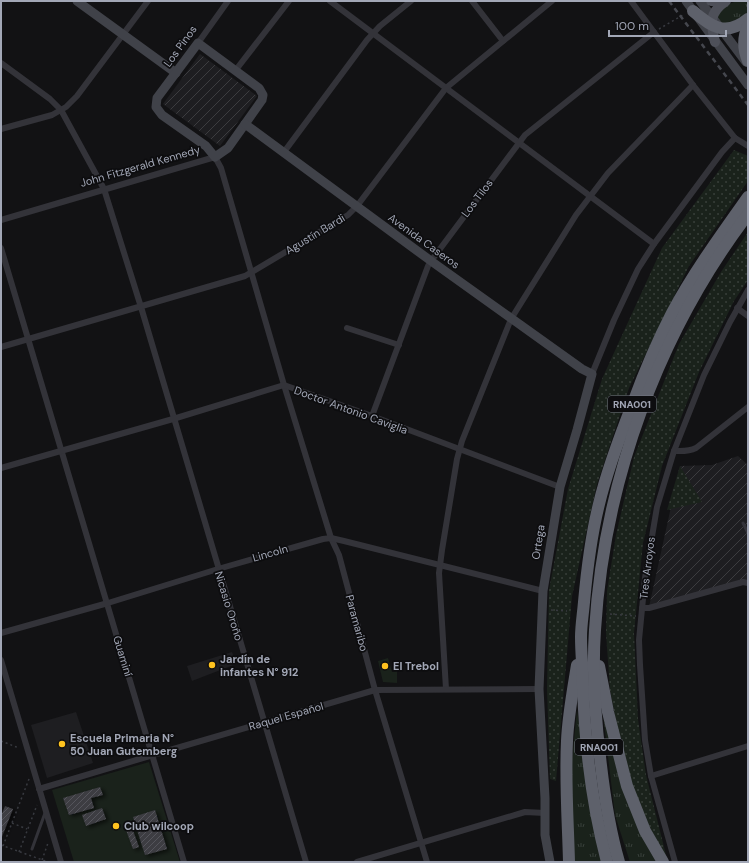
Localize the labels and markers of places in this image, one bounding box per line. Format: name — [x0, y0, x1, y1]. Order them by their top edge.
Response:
place label: Jardín de infantes N° 912 — [220, 652, 298, 679]
place label: El Trebol — [393, 659, 439, 673]
marker: Jardín de infantes N° 912 — [207, 660, 217, 670]
marker: El Trebol — [380, 661, 390, 671]
place label: Escuela Primaria N° 50 Juan Gutemberg — [70, 731, 178, 758]
marker: Escuela Primaria N° 50 Juan Gutemberg — [57, 739, 67, 749]
place label: Club wilcoop — [124, 819, 194, 833]
marker: Club wilcoop — [111, 821, 121, 831]

